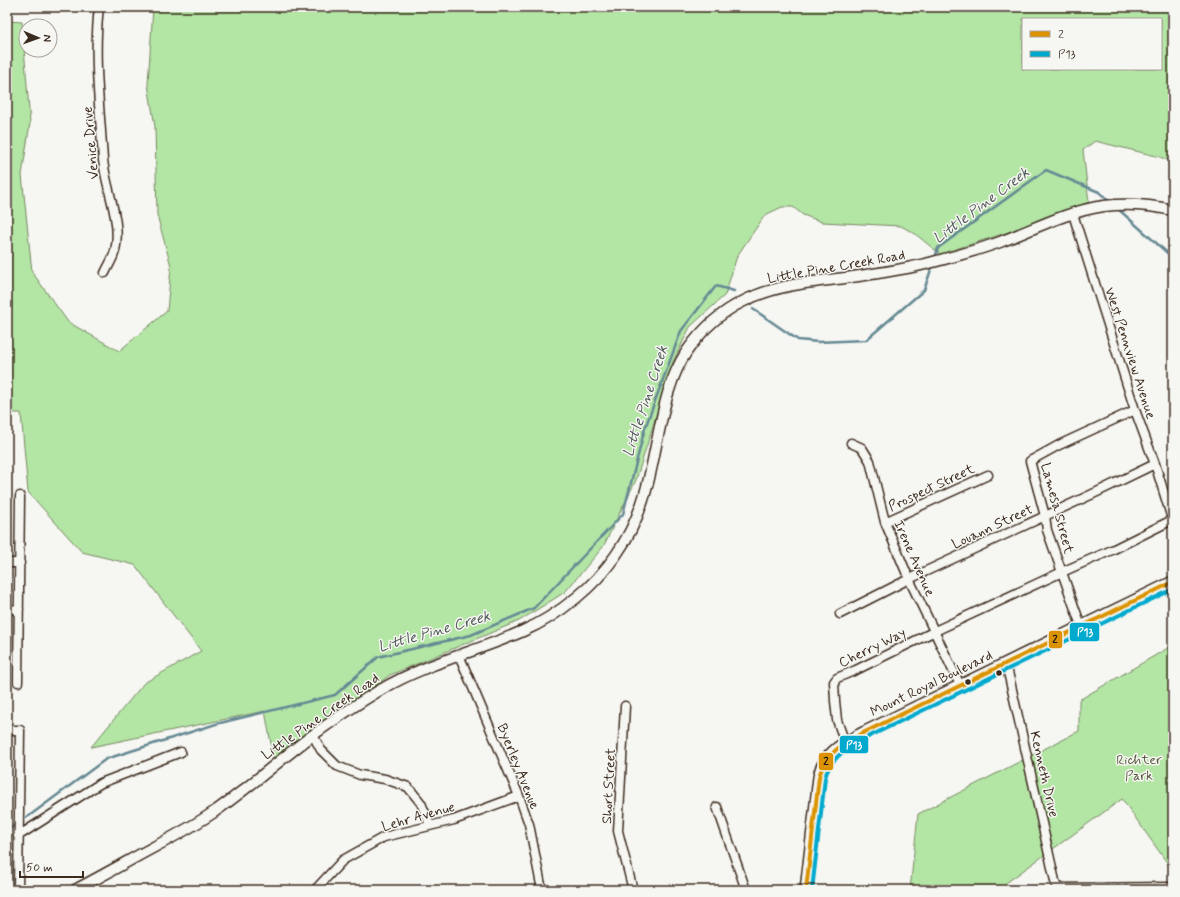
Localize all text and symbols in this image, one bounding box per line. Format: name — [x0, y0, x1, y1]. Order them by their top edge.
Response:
north arrow — [18, 18, 58, 58]
legend — [1022, 18, 1162, 70]
text: 2 — [1058, 27, 1064, 43]
text: N — [40, 34, 54, 42]
text: P13 — [1058, 47, 1076, 63]
street label: Venice Drive — [79, 106, 103, 180]
water label: Little Pine Creek — [929, 163, 1034, 249]
street label: Little Pine Creek Road — [766, 246, 906, 288]
street label: West Pennview Avenue — [1100, 285, 1160, 421]
water label: Little Pine Creek — [619, 343, 674, 459]
street label: Prospect Street — [885, 460, 978, 516]
street label: Lamesa Street — [1036, 461, 1078, 556]
street label: Louann Street — [949, 500, 1036, 554]
street label: Irene Avenue — [889, 517, 939, 599]
water label: Little Pine Creek — [376, 606, 493, 658]
line badge: P13 — [1069, 622, 1100, 642]
street label: Cherry Way — [836, 624, 909, 672]
text: P13 — [1077, 626, 1093, 640]
line badge: 2 — [1048, 630, 1063, 649]
text: 2 — [1052, 633, 1058, 647]
street label: Mount Royal Boulevard — [867, 646, 996, 721]
unlabelled marker — [994, 668, 1004, 678]
street label: Little Pine Creek Road — [258, 669, 383, 764]
unlabelled marker — [963, 677, 973, 687]
street label: Byerley Avenue — [493, 721, 544, 812]
street label: Kenneth Drive — [1025, 729, 1063, 819]
line badge: P13 — [839, 735, 869, 754]
text: P13 — [846, 739, 862, 753]
street label: Short Street — [598, 747, 620, 824]
park label: Richter Park — [1116, 751, 1162, 785]
line badge: 2 — [818, 752, 834, 771]
text: 2 — [823, 755, 829, 769]
street label: Lehr Avenue — [380, 798, 457, 836]
scale bar — [20, 853, 83, 879]
text: 50 m — [26, 860, 53, 876]

